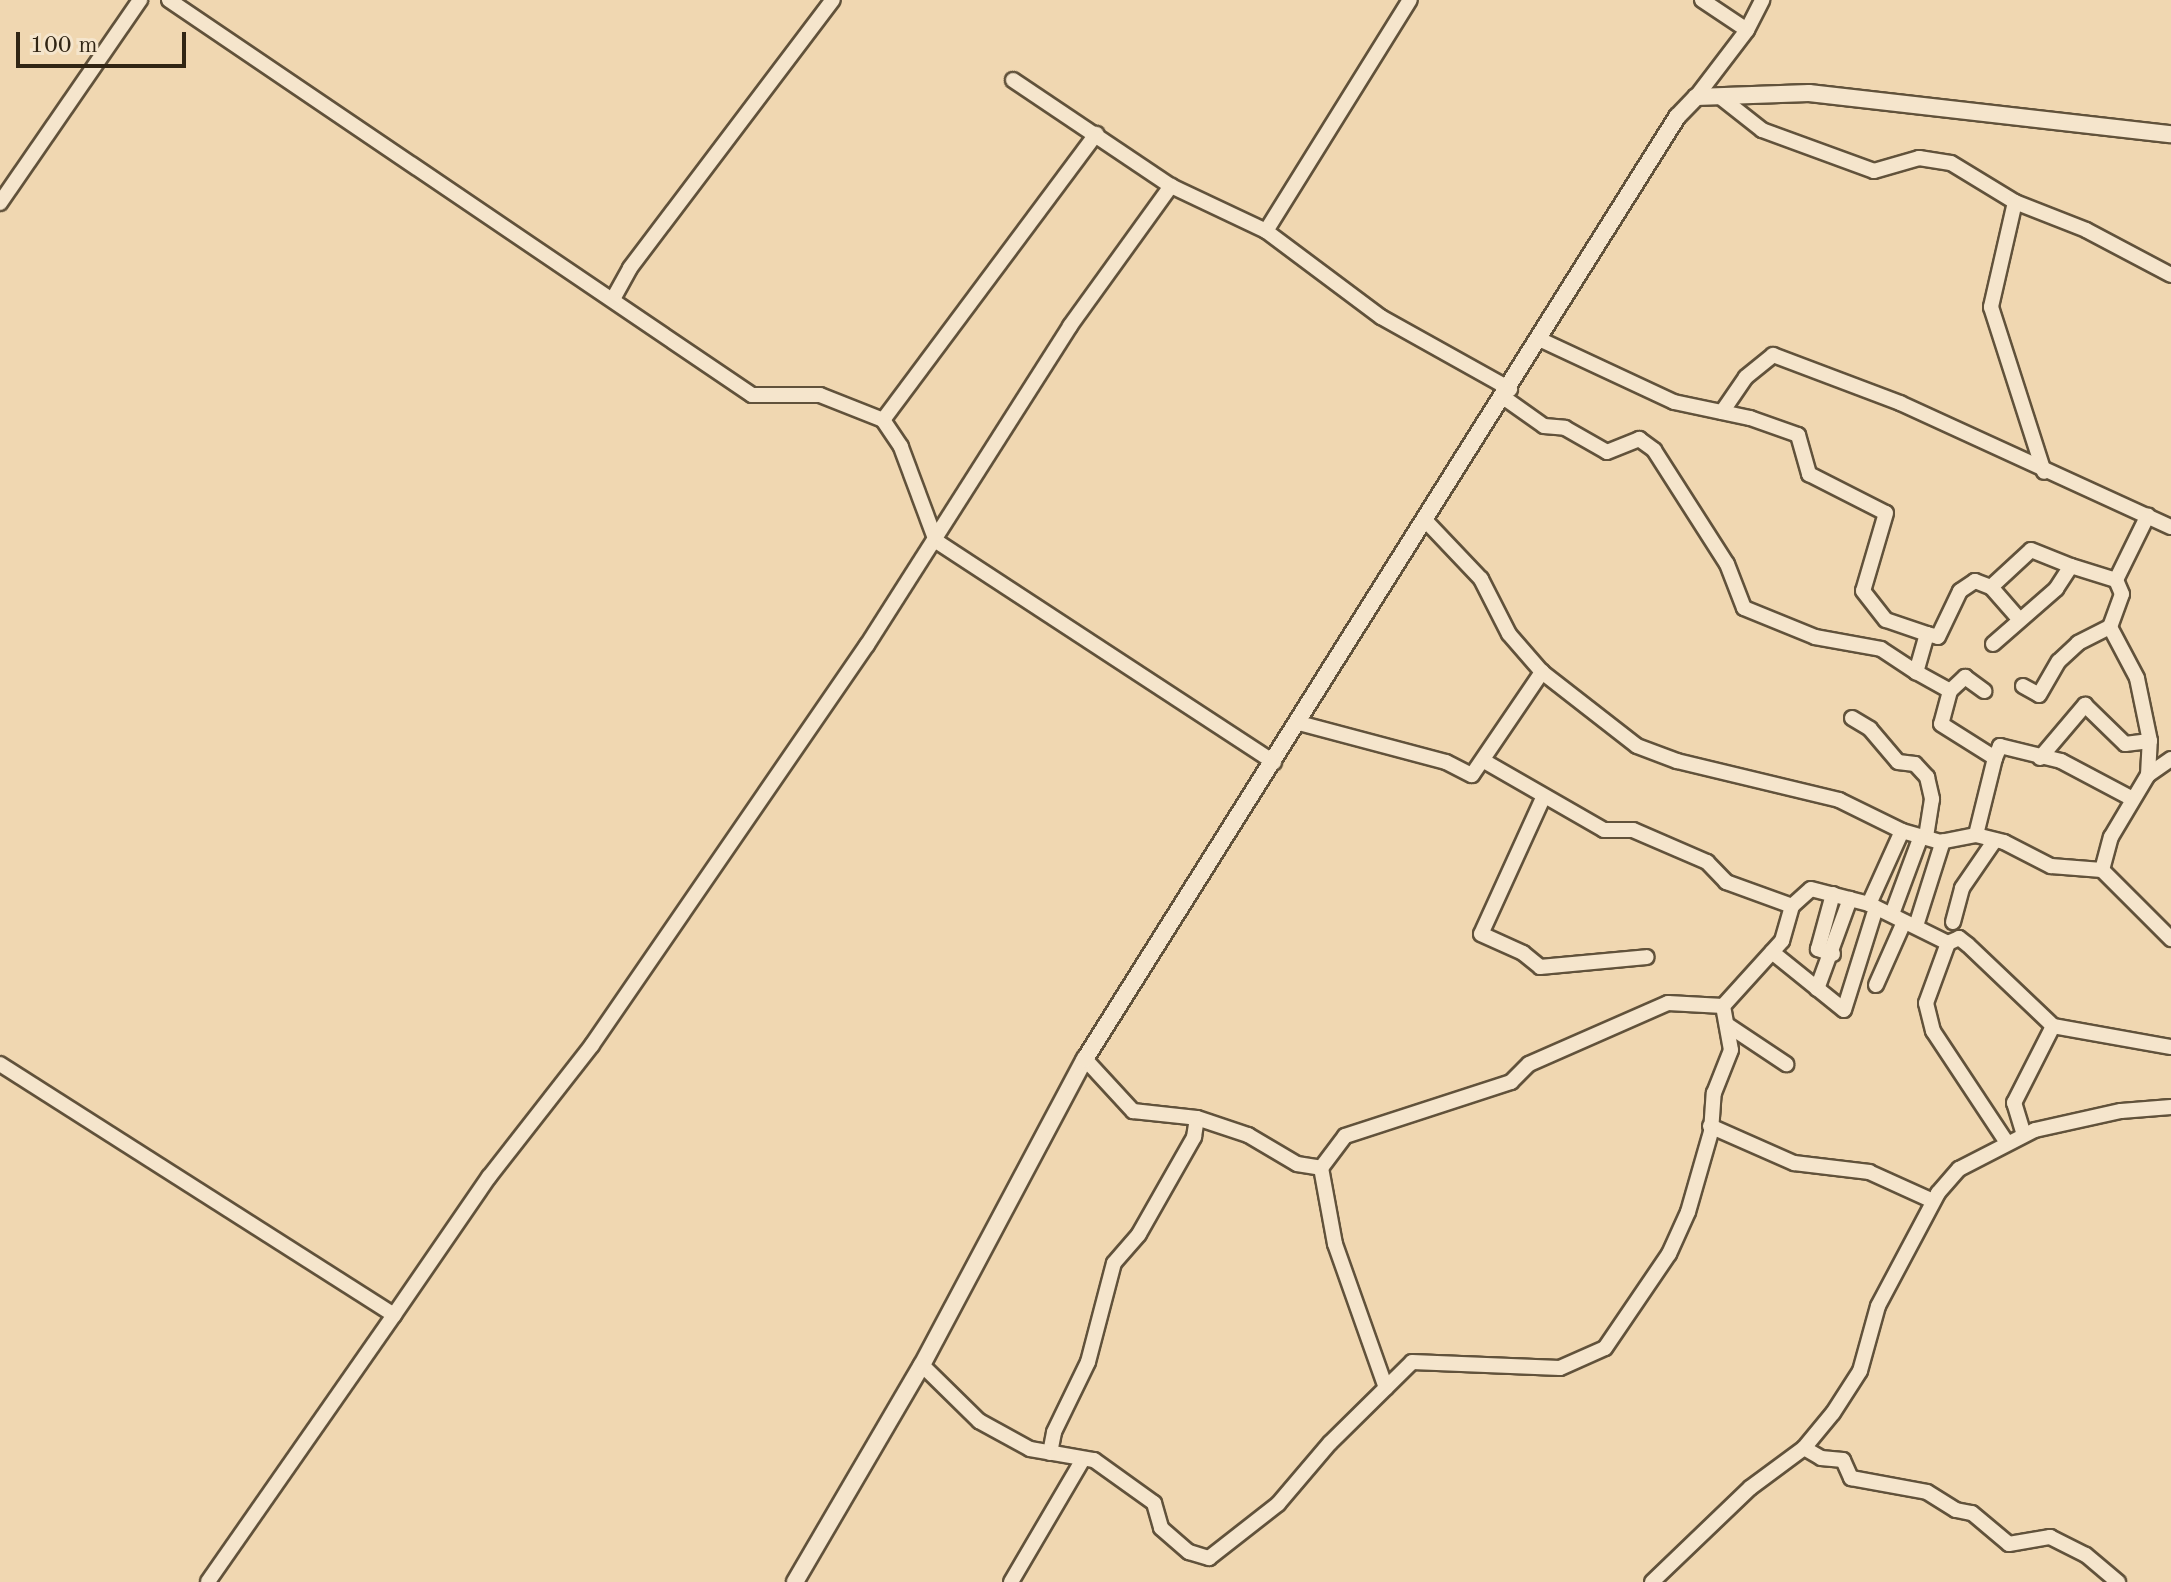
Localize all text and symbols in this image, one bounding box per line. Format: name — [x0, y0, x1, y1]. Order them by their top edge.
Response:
scale bar — [20, 16, 190, 66]
text: 100 m — [30, 34, 98, 58]

